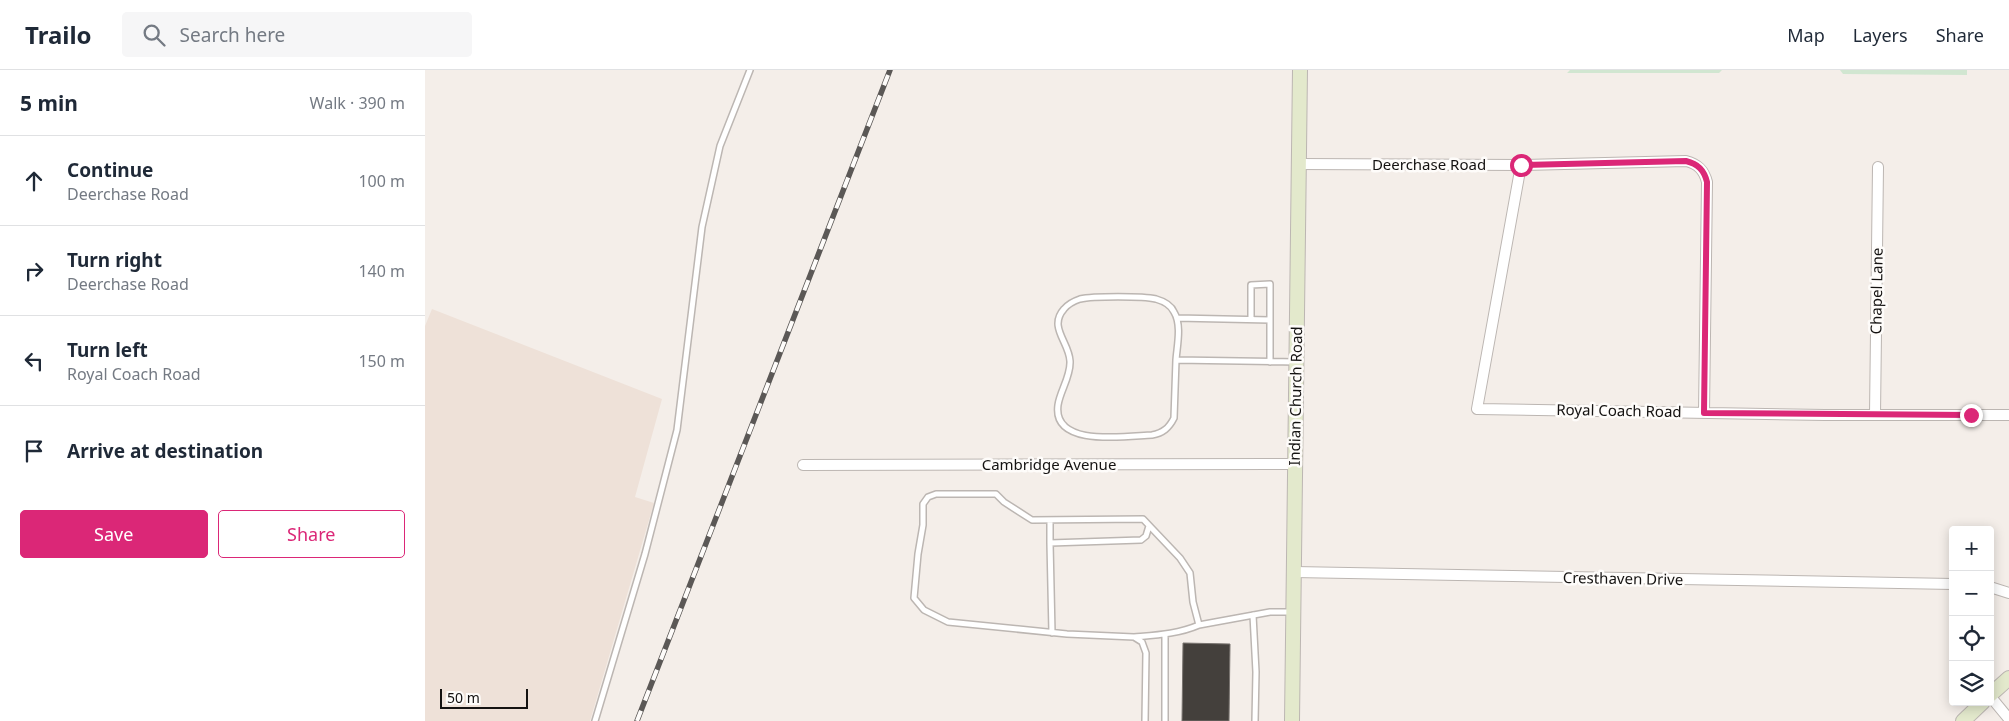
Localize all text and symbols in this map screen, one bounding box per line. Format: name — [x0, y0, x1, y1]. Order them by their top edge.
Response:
search box — [122, 12, 472, 57]
text: Trailo — [25, 18, 92, 51]
icon: search — [140, 21, 168, 49]
text: Search here — [180, 22, 285, 48]
text: Map — [1787, 23, 1825, 47]
text: Layers — [1853, 23, 1908, 47]
text: Share — [1936, 23, 1984, 47]
text: 5 min — [20, 89, 78, 117]
text: Walk · 390 m — [310, 92, 405, 114]
street label: Deerchase Road — [1372, 154, 1486, 174]
route start — [1510, 154, 1533, 177]
text: Continue — [67, 157, 153, 183]
icon: ahead — [20, 167, 48, 195]
text: 100 m — [358, 170, 405, 192]
text: Deerchase Road — [67, 183, 189, 205]
text: Turn right — [67, 247, 162, 273]
street label: Chapel Lane — [1865, 247, 1887, 334]
icon: right — [20, 257, 48, 285]
text: 140 m — [358, 260, 405, 282]
text: Deerchase Road — [67, 273, 189, 295]
street label: Indian Church Road — [1284, 326, 1306, 466]
text: Turn left — [67, 337, 148, 363]
icon: left — [20, 347, 48, 375]
text: 150 m — [358, 350, 405, 372]
text: Royal Coach Road — [67, 363, 201, 385]
street label: Royal Coach Road — [1556, 399, 1682, 421]
route end — [1960, 404, 1983, 427]
icon: arrive — [20, 437, 48, 465]
text: Arrive at destination — [67, 438, 263, 464]
street label: Cambridge Avenue — [982, 454, 1116, 474]
button: Save — [20, 510, 208, 558]
button: Share — [218, 510, 405, 558]
map controls — [1949, 526, 1994, 706]
button: + — [1949, 526, 1994, 571]
street label: Cresthaven Drive — [1563, 567, 1683, 589]
button: − — [1949, 571, 1994, 616]
button: locate — [1949, 616, 1994, 661]
button: layers — [1949, 661, 1994, 706]
scale bar — [440, 686, 527, 709]
text: 50 m — [447, 688, 480, 707]

